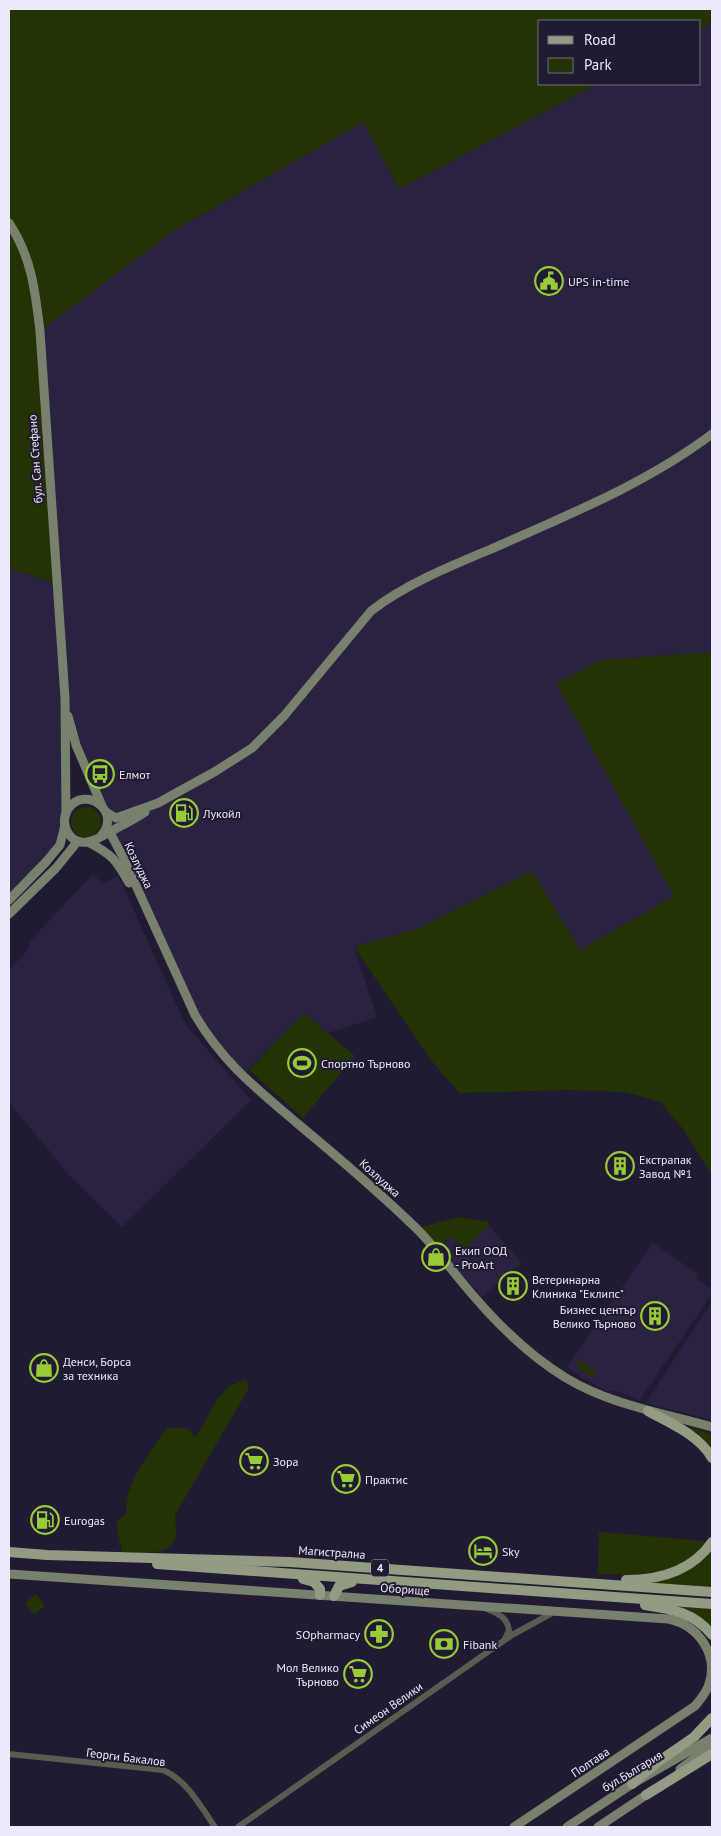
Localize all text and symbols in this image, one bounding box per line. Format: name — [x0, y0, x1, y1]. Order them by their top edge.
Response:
legend — [538, 20, 701, 85]
text: Road — [584, 30, 616, 49]
text: Park — [584, 55, 612, 74]
public building icon: UPS in-time — [534, 266, 564, 296]
place label: UPS in-time — [568, 274, 629, 289]
street label: бул. Сан Стефано — [24, 414, 46, 504]
bus stop icon: Елмот — [85, 759, 115, 789]
place label: Елмот — [119, 767, 150, 782]
fuel station icon: Лукойл — [169, 798, 199, 828]
place label: Лукойл — [202, 806, 241, 821]
street label: Козлуджа — [121, 839, 157, 891]
sports icon: Спортно Търново — [287, 1048, 317, 1078]
place label: Спортно Търново — [321, 1056, 411, 1071]
building icon: Екстрапак Завод №1 — [605, 1151, 635, 1181]
place label: Екстрапак Завод №1 — [639, 1152, 692, 1181]
street label: Козлуджа — [356, 1156, 404, 1200]
shop icon: Екип ООД - ProArt — [421, 1242, 451, 1272]
place label: Екип ООД - ProArt — [455, 1243, 507, 1272]
building icon: Ветеринарна Клиника "Еклипс" — [498, 1271, 528, 1301]
place label: Ветеринарна Клиника "Еклипс" — [532, 1272, 624, 1301]
building icon: Бизнес център Велико Търново — [640, 1301, 670, 1331]
place label: Бизнес център Велико Търново — [553, 1302, 636, 1331]
shop icon: Денси, Борса за техника — [29, 1353, 59, 1383]
place label: Денси, Борса за техника — [63, 1354, 131, 1383]
supermarket icon: Зора — [239, 1446, 269, 1476]
place label: Зора — [273, 1454, 298, 1469]
supermarket icon: Практис — [331, 1464, 361, 1494]
place label: Практис — [365, 1472, 408, 1487]
fuel station icon: Eurogas — [30, 1505, 60, 1535]
place label: Eurogas — [64, 1513, 105, 1528]
hotel icon: Sky — [468, 1536, 498, 1566]
street label: Магистрална — [298, 1542, 366, 1562]
place label: Sky — [502, 1544, 520, 1559]
road number: 4 — [371, 1560, 389, 1576]
street label: Оборище — [380, 1580, 430, 1598]
pharmacy icon: SOpharmacy — [364, 1619, 394, 1649]
place label: SOpharmacy — [296, 1627, 360, 1642]
bank icon: Fibank — [429, 1629, 459, 1659]
place label: Fibank — [463, 1637, 497, 1652]
supermarket icon: Мол Велико Търново — [343, 1659, 373, 1689]
place label: Мол Велико Търново — [276, 1660, 339, 1689]
street label: Симеон Велики — [351, 1679, 425, 1737]
street label: Полтава — [568, 1744, 612, 1780]
street label: Георги Бакалов — [86, 1745, 166, 1769]
street label: бул.България — [599, 1747, 665, 1795]

